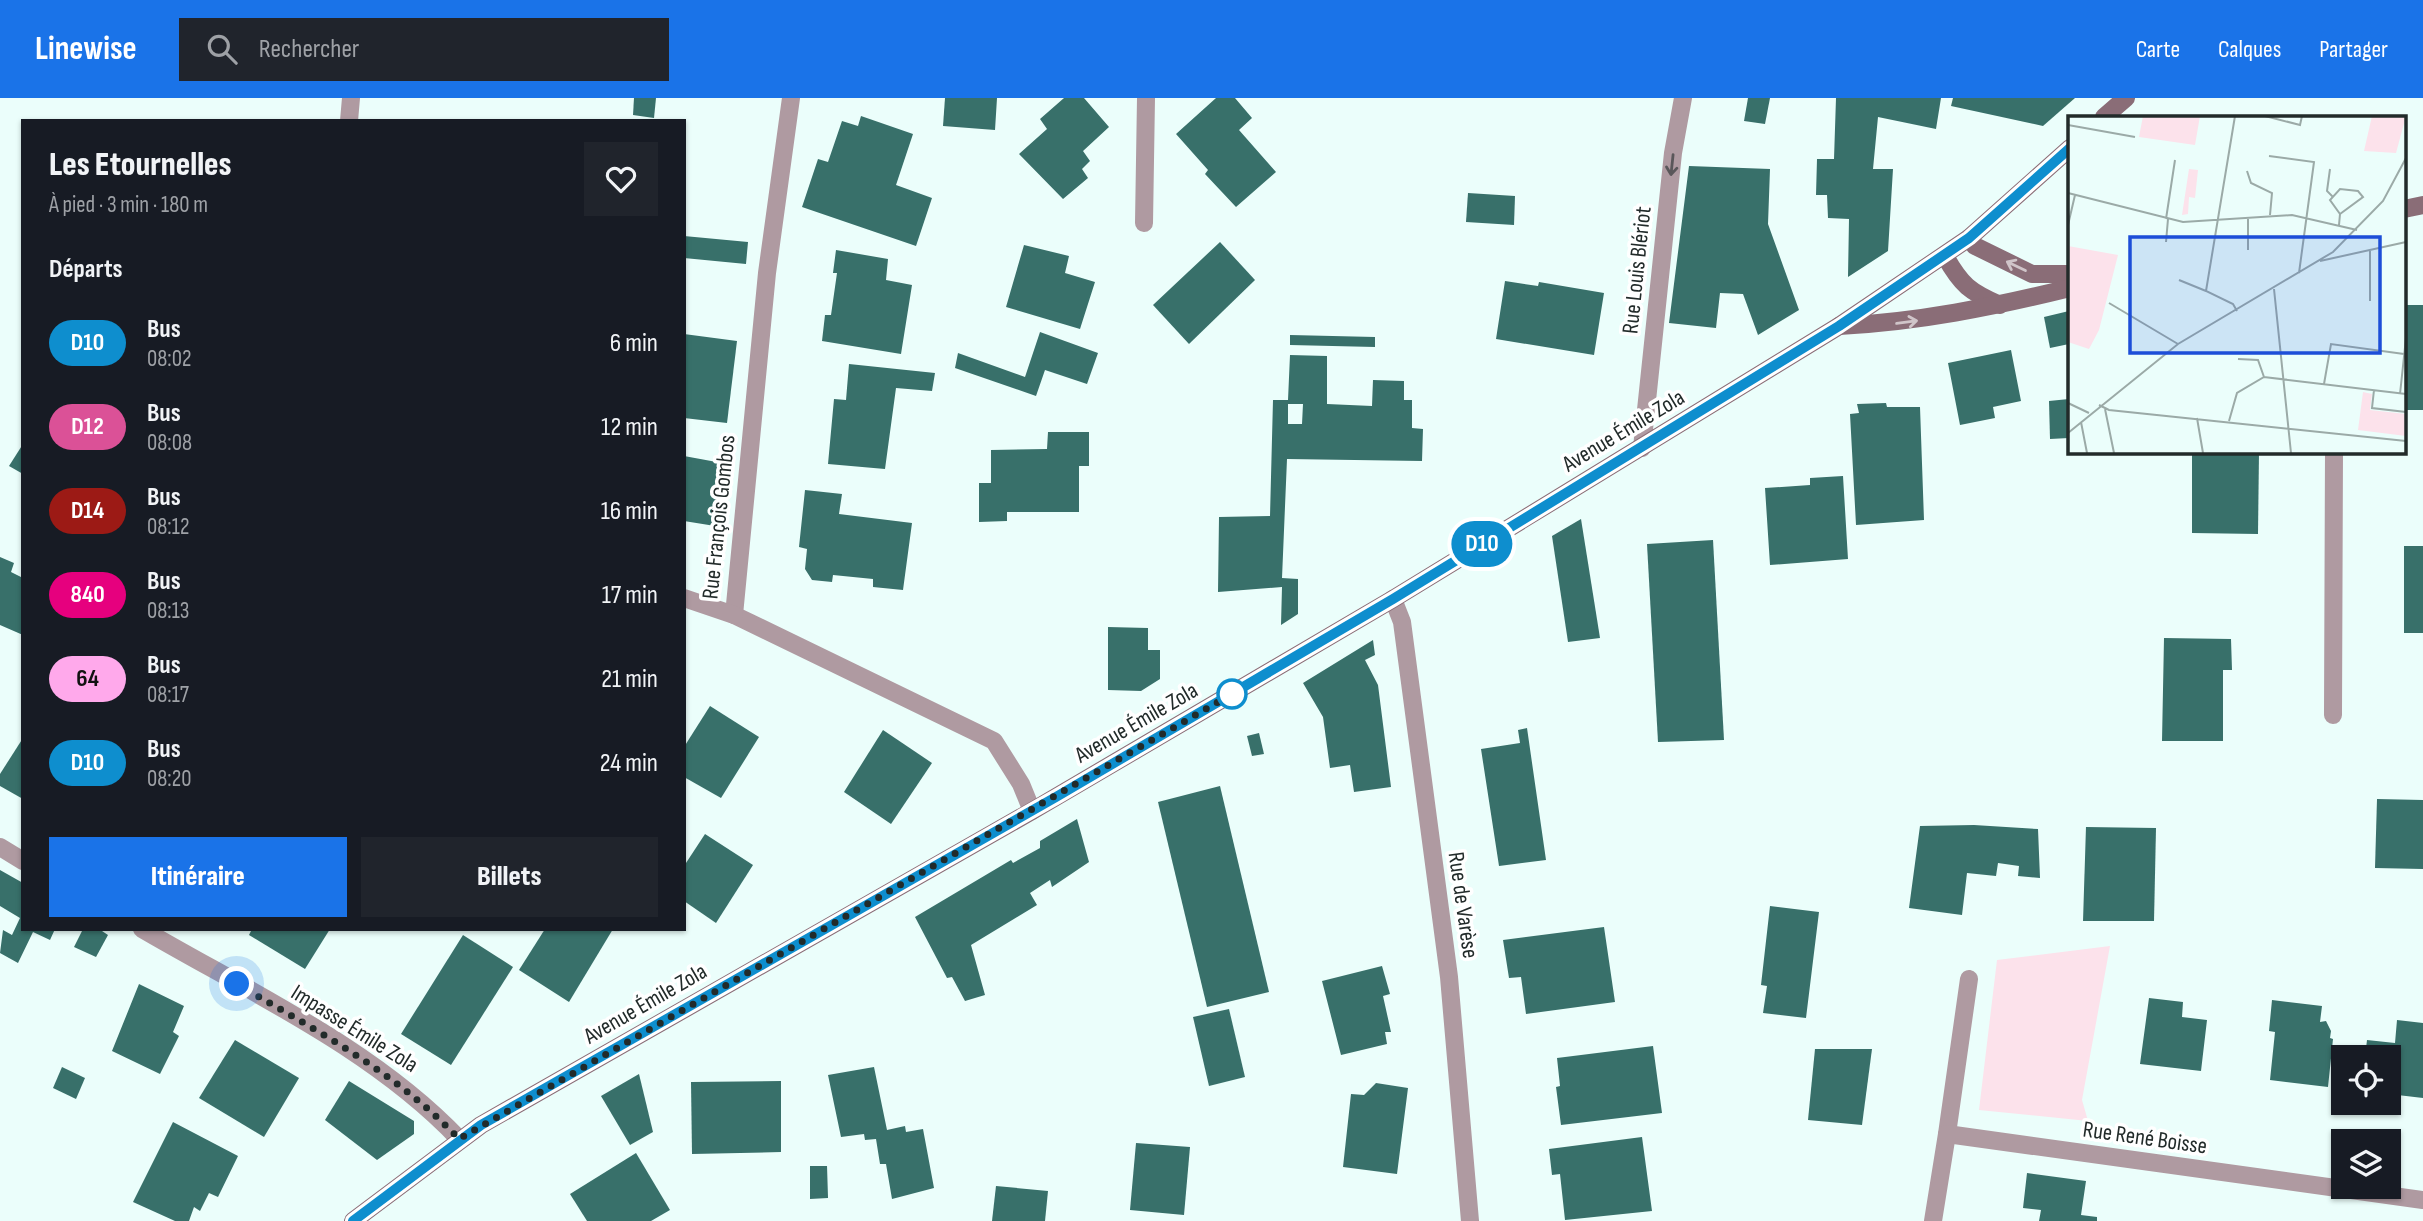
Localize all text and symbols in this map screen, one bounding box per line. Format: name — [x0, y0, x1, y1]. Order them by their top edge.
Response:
search box — [179, 18, 669, 81]
text: Linewise — [35, 29, 137, 69]
icon: search — [203, 30, 241, 68]
text: Rechercher — [259, 34, 359, 65]
text: Carte — [2136, 35, 2180, 64]
text: Calques — [2218, 35, 2281, 64]
text: Partager — [2319, 35, 2388, 64]
inset map — [2068, 116, 2406, 453]
button: heart — [584, 142, 658, 216]
text: Les Etournelles — [49, 145, 232, 185]
one-way arrow — [1665, 154, 1678, 176]
text: À pied · 3 min · 180 m — [49, 191, 208, 219]
street label: Rue Louis Blériot — [1616, 205, 1658, 335]
text: Départs — [49, 254, 122, 285]
one-way arrow — [2006, 259, 2027, 272]
text: Bus — [147, 314, 181, 345]
one-way arrow — [1895, 315, 1918, 328]
text: D10 — [71, 328, 104, 357]
text: 6 min — [610, 328, 658, 359]
text: 08:02 — [147, 345, 191, 373]
street label: Avenue Émile Zola — [1557, 383, 1690, 479]
text: Bus — [147, 398, 181, 429]
text: D12 — [71, 412, 104, 441]
text: 12 min — [601, 412, 658, 443]
text: 08:08 — [147, 429, 192, 457]
street label: Rue François Gombos — [696, 434, 742, 601]
text: Bus — [147, 482, 181, 513]
text: D14 — [71, 496, 104, 525]
text: 16 min — [601, 496, 658, 527]
text: 08:12 — [147, 513, 189, 541]
line badge: D10 — [1442, 521, 1522, 567]
text: D10 — [1465, 529, 1499, 558]
text: Bus — [147, 566, 181, 597]
text: 840 — [70, 580, 105, 609]
text: 17 min — [602, 580, 658, 611]
text: 08:13 — [147, 597, 189, 625]
text: Bus — [147, 650, 181, 681]
text: 64 — [76, 664, 99, 693]
text: 21 min — [601, 664, 658, 695]
street label: Avenue Émile Zola — [1069, 676, 1203, 770]
unlabelled marker — [1217, 679, 1247, 709]
text: 08:17 — [147, 681, 189, 709]
text: Bus — [147, 734, 181, 765]
text: D10 — [71, 748, 104, 777]
text: 24 min — [600, 748, 658, 779]
text: 08:20 — [147, 765, 191, 793]
button: Itinéraire — [49, 837, 347, 917]
button: Billets — [361, 837, 658, 917]
street label: Rue de Varèse — [1442, 850, 1484, 960]
street label: Avenue Émile Zola — [578, 957, 712, 1051]
your location — [219, 966, 254, 1001]
street label: Impasse Émile Zola — [286, 979, 423, 1079]
map controls — [2331, 1045, 2401, 1199]
button: locate — [2331, 1045, 2401, 1115]
street label: Rue René Boisse — [2081, 1115, 2209, 1161]
button: layers — [2331, 1129, 2401, 1199]

